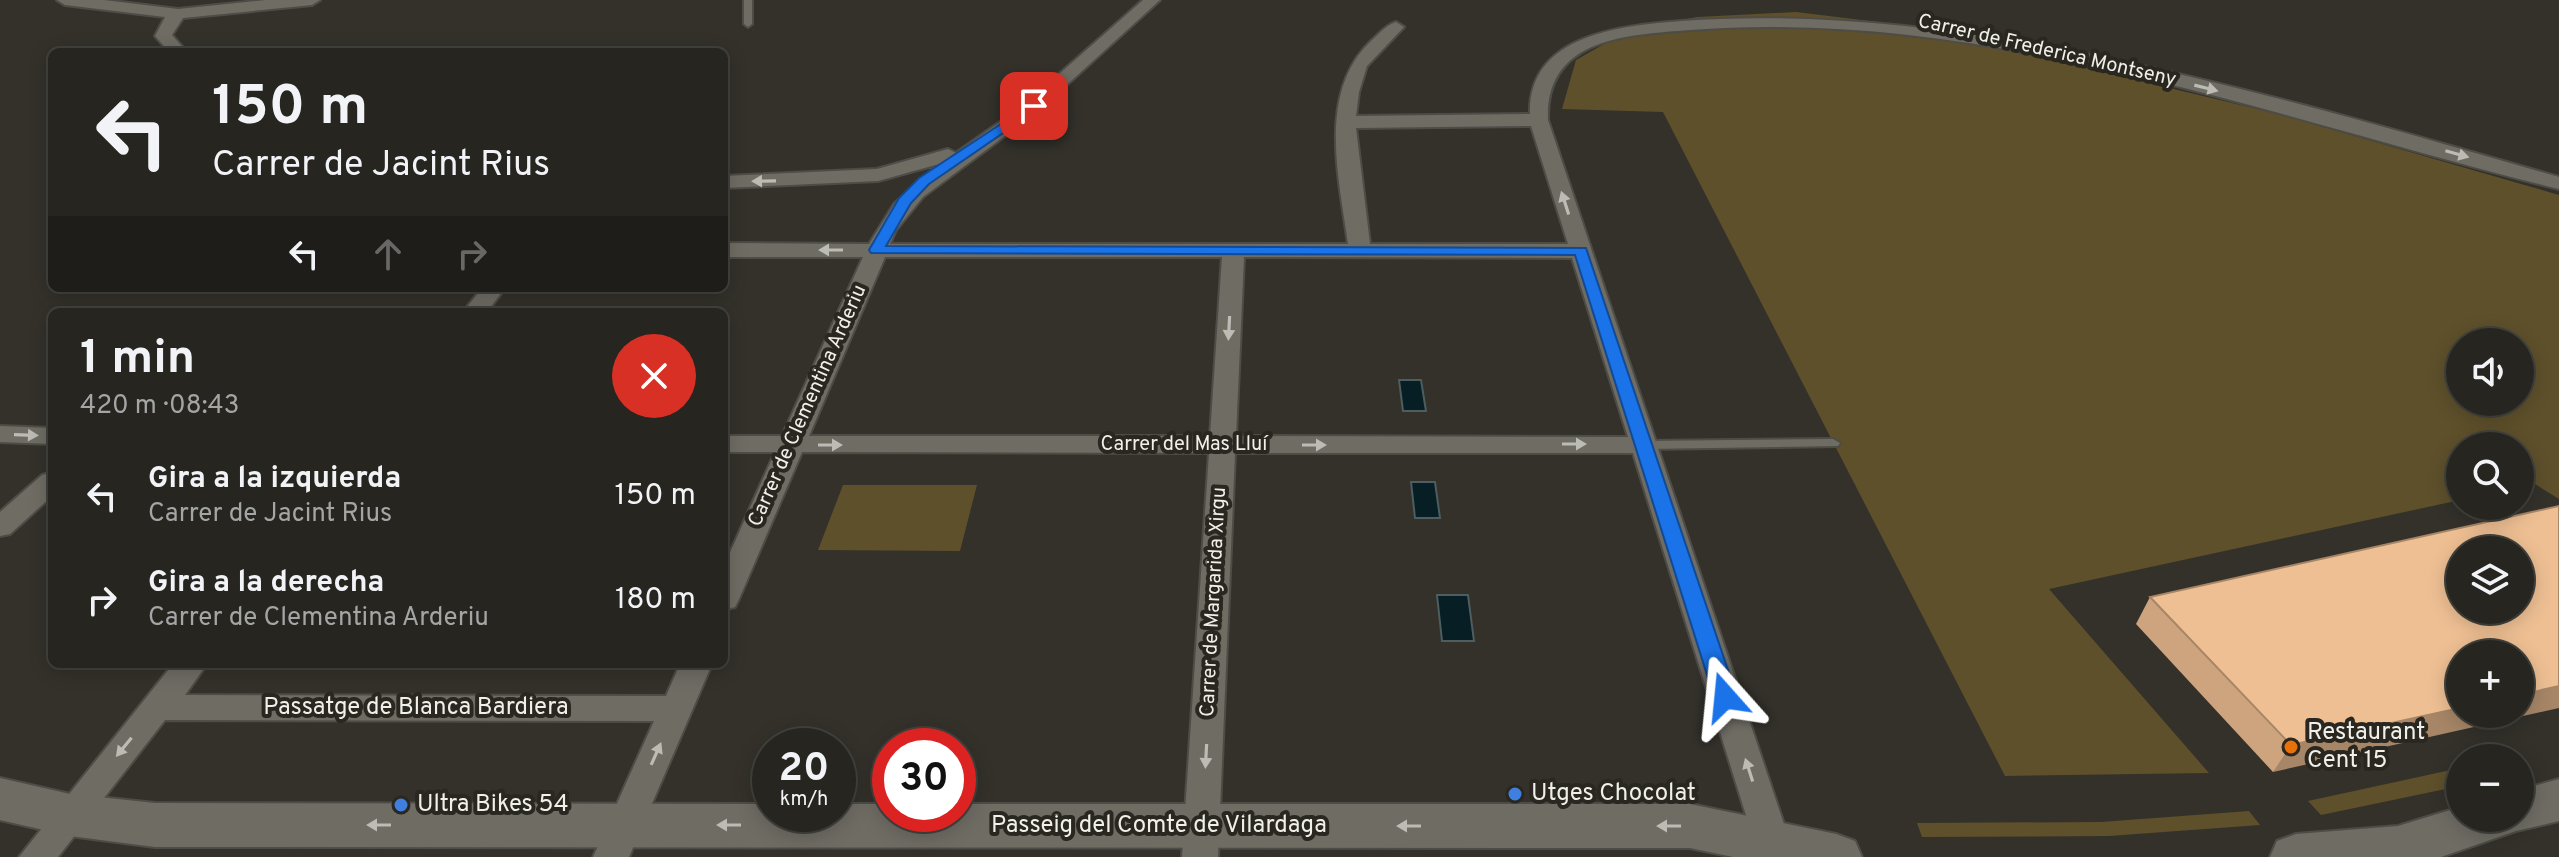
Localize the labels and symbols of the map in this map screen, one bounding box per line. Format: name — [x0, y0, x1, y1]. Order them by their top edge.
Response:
street label: Carrer de Frederica Montseny — [1915, 9, 2179, 93]
pin — [1000, 72, 1068, 140]
one-way arrow — [2193, 82, 2218, 95]
one-way arrow — [2446, 148, 2470, 161]
one-way arrow — [751, 175, 776, 187]
one-way arrow — [1559, 190, 1571, 214]
one-way arrow — [818, 244, 843, 256]
street label: Carrer de Clementina Arderiu — [743, 281, 873, 531]
one-way arrow — [1222, 316, 1235, 341]
one-way arrow — [14, 428, 39, 441]
street label: Carrer del Mas Lluí — [1101, 432, 1269, 458]
one-way arrow — [1562, 438, 1587, 450]
one-way arrow — [818, 439, 843, 451]
one-way arrow — [1302, 439, 1327, 451]
street label: Carrer de Margarida Xirgu — [1195, 486, 1233, 718]
position arrow — [1683, 655, 1767, 739]
street label: Passatge de Blanca Bardiera — [263, 693, 569, 723]
place label: Restaurant Cent 15 — [2307, 718, 2425, 776]
speed limit sign: 30 — [872, 728, 976, 832]
one-way arrow — [116, 736, 133, 757]
marker: Restaurant Cent 15 — [2282, 738, 2300, 756]
one-way arrow — [650, 742, 663, 766]
one-way arrow — [1199, 744, 1212, 769]
one-way arrow — [1742, 757, 1755, 781]
place label: Utges Chocolat — [1531, 779, 1696, 809]
marker: Utges Chocolat — [1506, 785, 1524, 803]
place label: Ultra Bikes 54 — [417, 790, 569, 820]
marker: Ultra Bikes 54 — [392, 796, 410, 814]
street label: Passeig del Comte de Vilardaga — [991, 811, 1327, 841]
one-way arrow — [366, 819, 391, 831]
one-way arrow — [716, 819, 741, 831]
one-way arrow — [1396, 820, 1421, 832]
one-way arrow — [1656, 820, 1681, 832]

